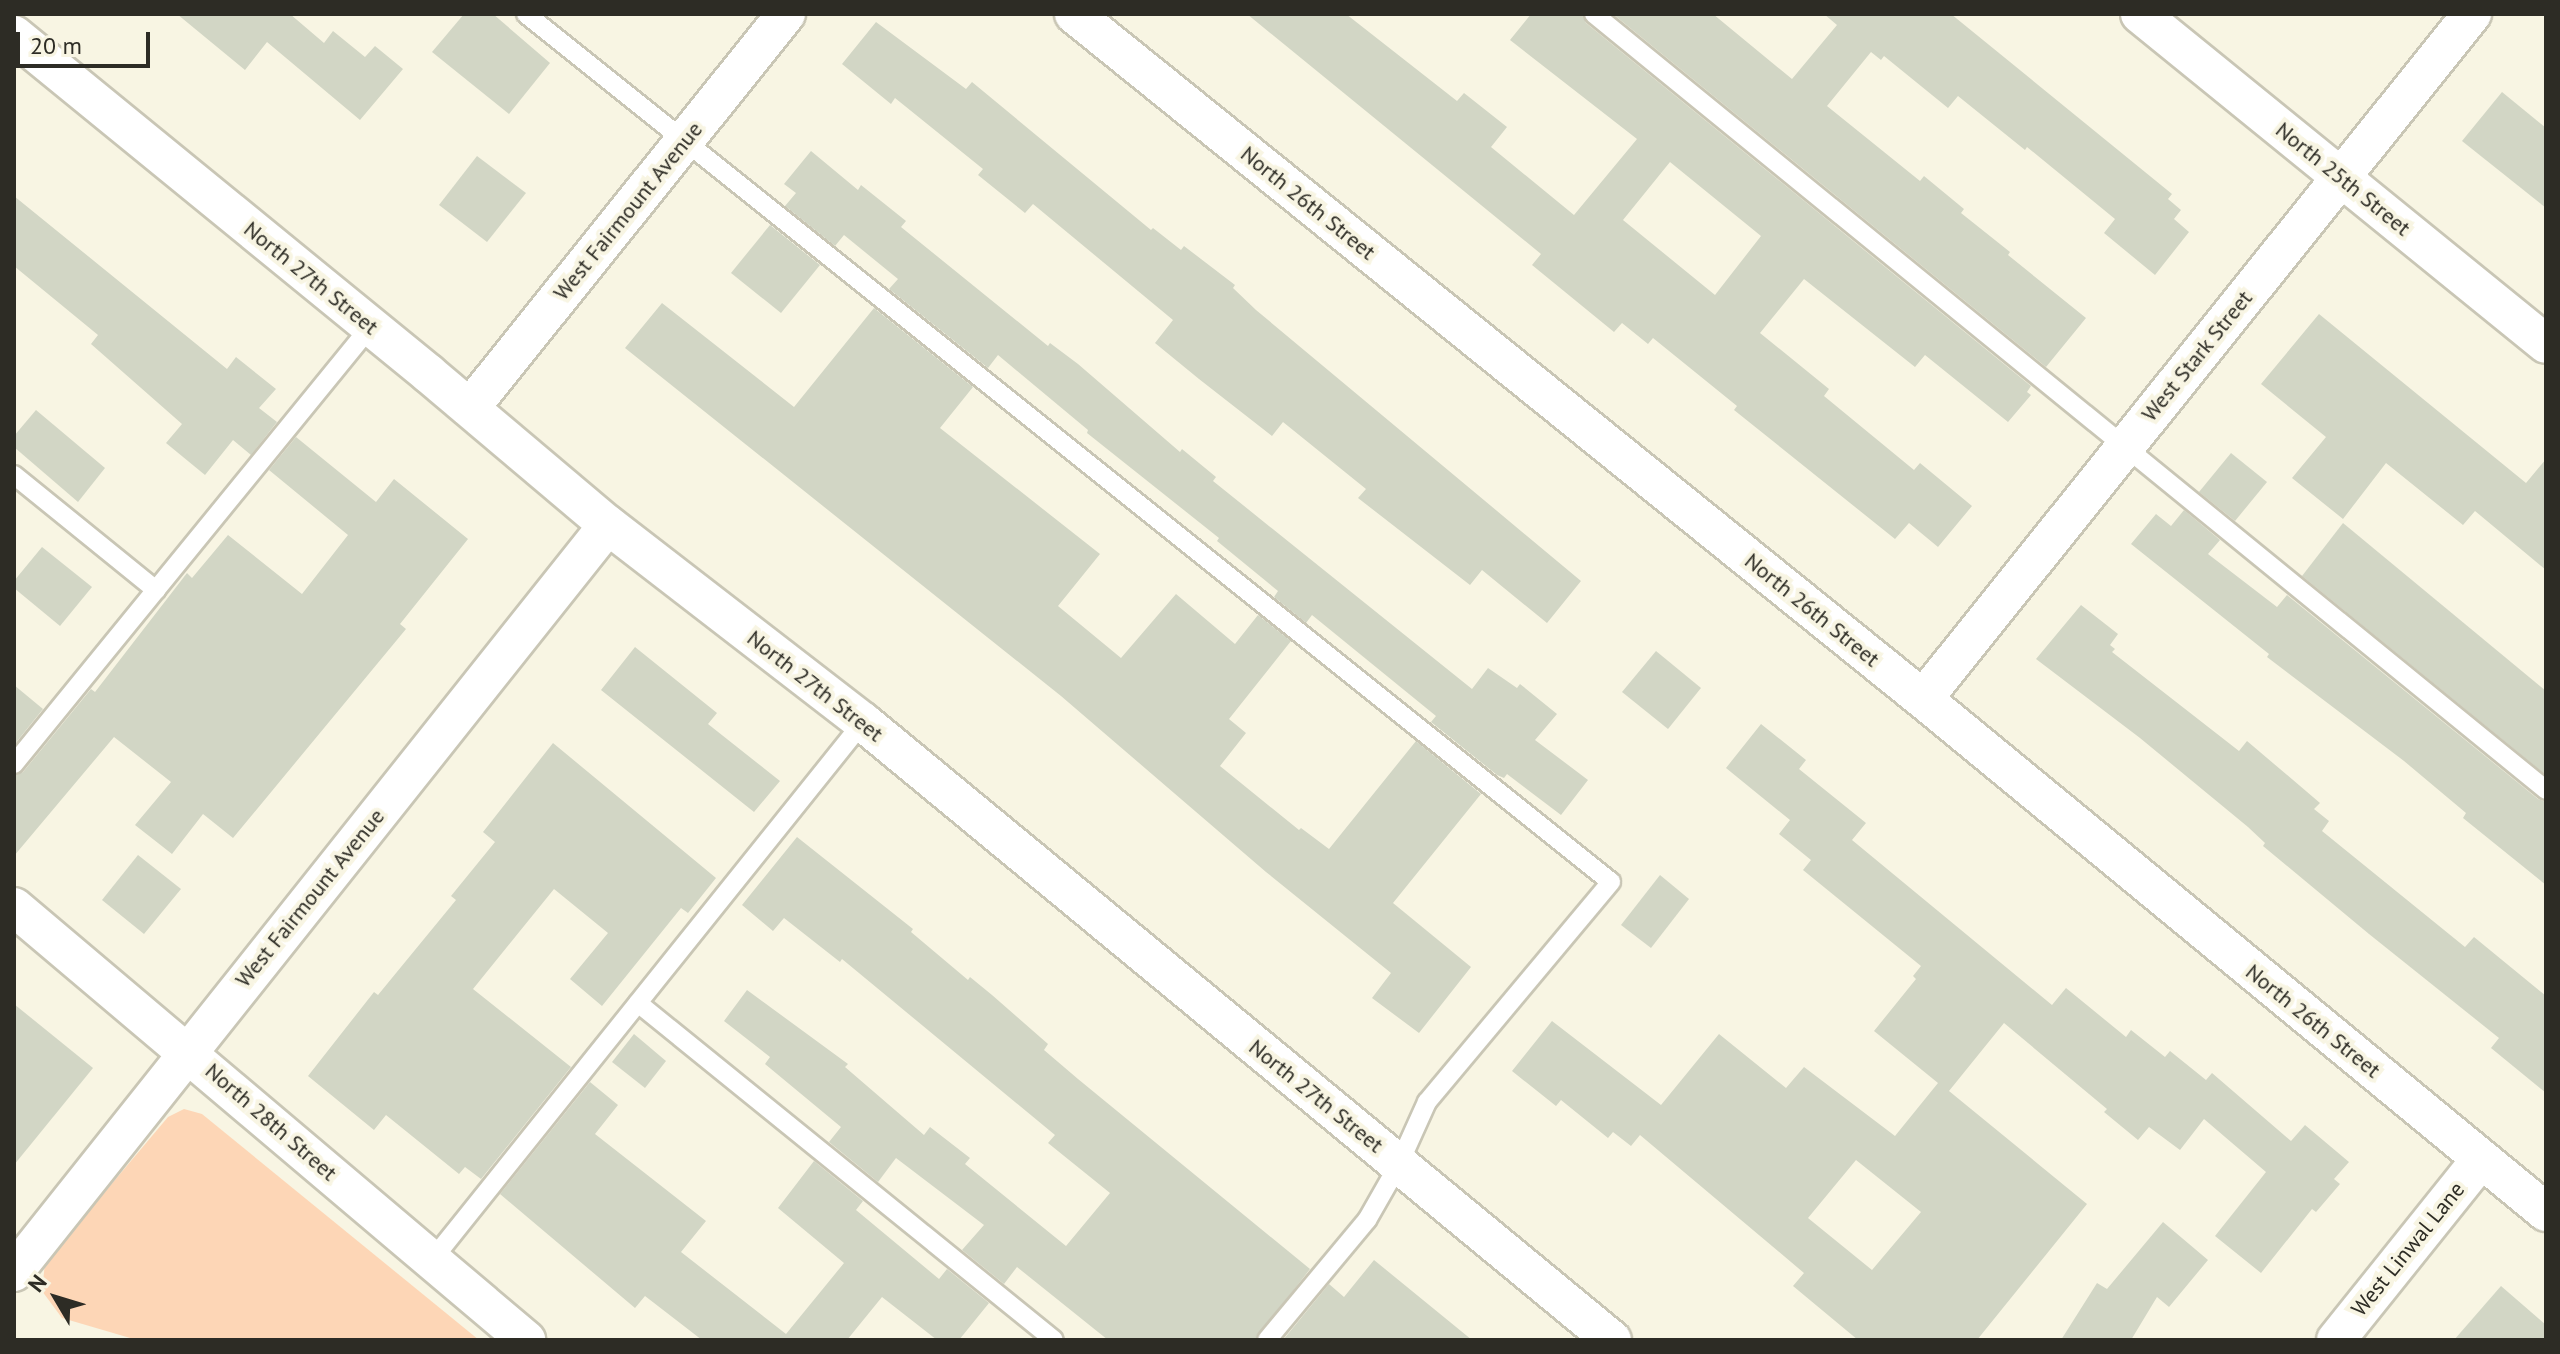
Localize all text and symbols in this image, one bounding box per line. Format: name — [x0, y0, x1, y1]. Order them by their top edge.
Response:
scale bar — [20, 16, 154, 66]
text: 20 m — [30, 30, 82, 61]
street label: West Fairmount Avenue — [548, 116, 708, 306]
street label: North 25th Street — [2270, 117, 2416, 241]
street label: North 26th Street — [1235, 141, 1381, 265]
street label: North 27th Street — [239, 216, 383, 340]
street label: West Stark Street — [2136, 285, 2258, 427]
street label: North 26th Street — [1739, 548, 1885, 672]
street label: North 27th Street — [742, 625, 888, 747]
street label: West Fairmount Avenue — [230, 803, 390, 993]
street label: North 26th Street — [2240, 959, 2386, 1083]
street label: North 27th Street — [1244, 1034, 1388, 1158]
street label: North 28th Street — [200, 1058, 342, 1186]
street label: West Linwal Lane — [2346, 1177, 2470, 1321]
north arrow — [16, 1258, 96, 1338]
text: N — [22, 1269, 53, 1298]

